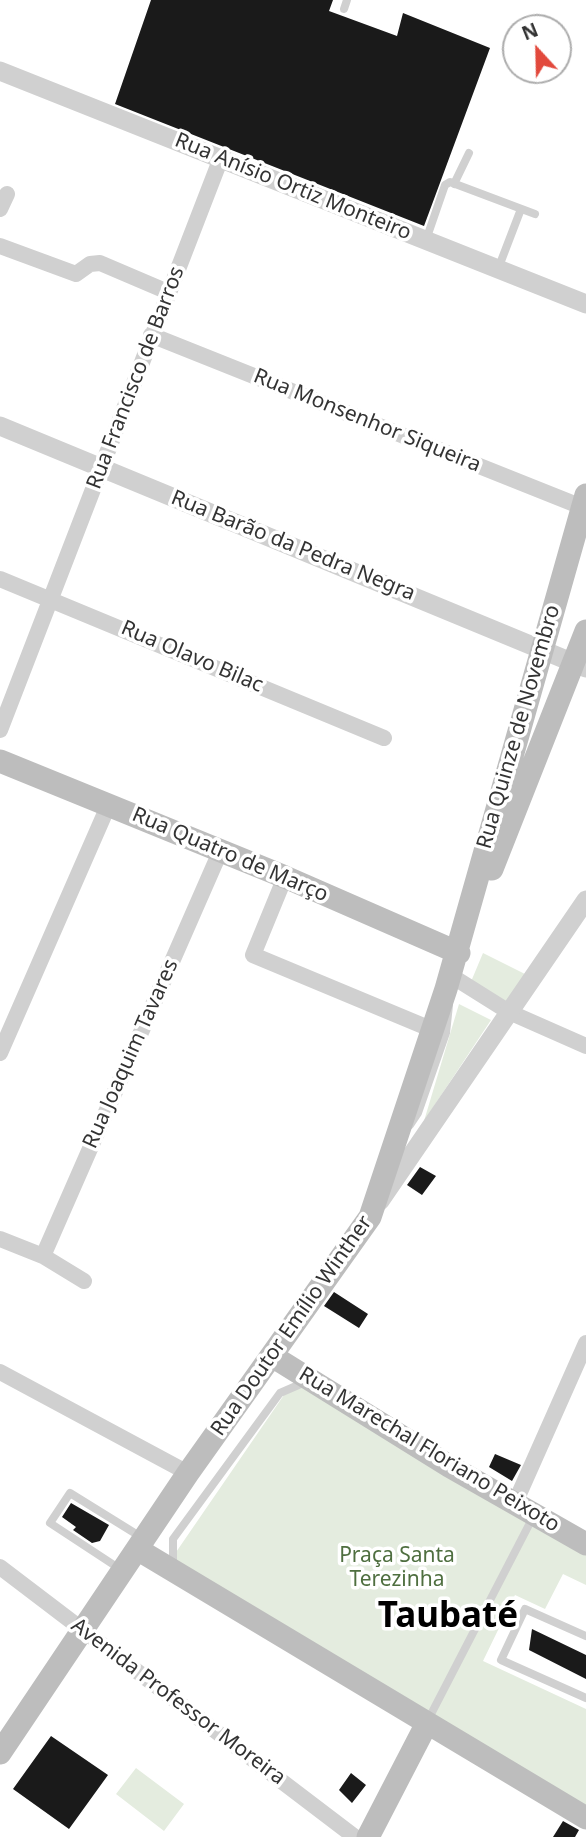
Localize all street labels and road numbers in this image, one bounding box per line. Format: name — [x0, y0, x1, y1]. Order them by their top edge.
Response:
street label: Rua Anísio Ortiz Monteiro — [171, 128, 415, 246]
street label: Rua Francisco de Barros — [82, 263, 190, 493]
street label: Rua Monsenhor Siqueira — [250, 364, 484, 478]
street label: Rua Barão da Pedra Negra — [167, 485, 419, 607]
street label: Rua Quinze de Novembro — [472, 602, 566, 852]
street label: Rua Olavo Bilac — [117, 616, 267, 698]
street label: Rua Quatro de Março — [128, 802, 332, 908]
street label: Rua Joaquim Tavares — [78, 956, 184, 1152]
street label: Rua Doutor Emílio Winther — [206, 1211, 378, 1441]
street label: Rua Marechal Floriano Peixoto — [294, 1362, 564, 1538]
street label: Avenida Professor Moreira — [66, 1613, 290, 1791]

